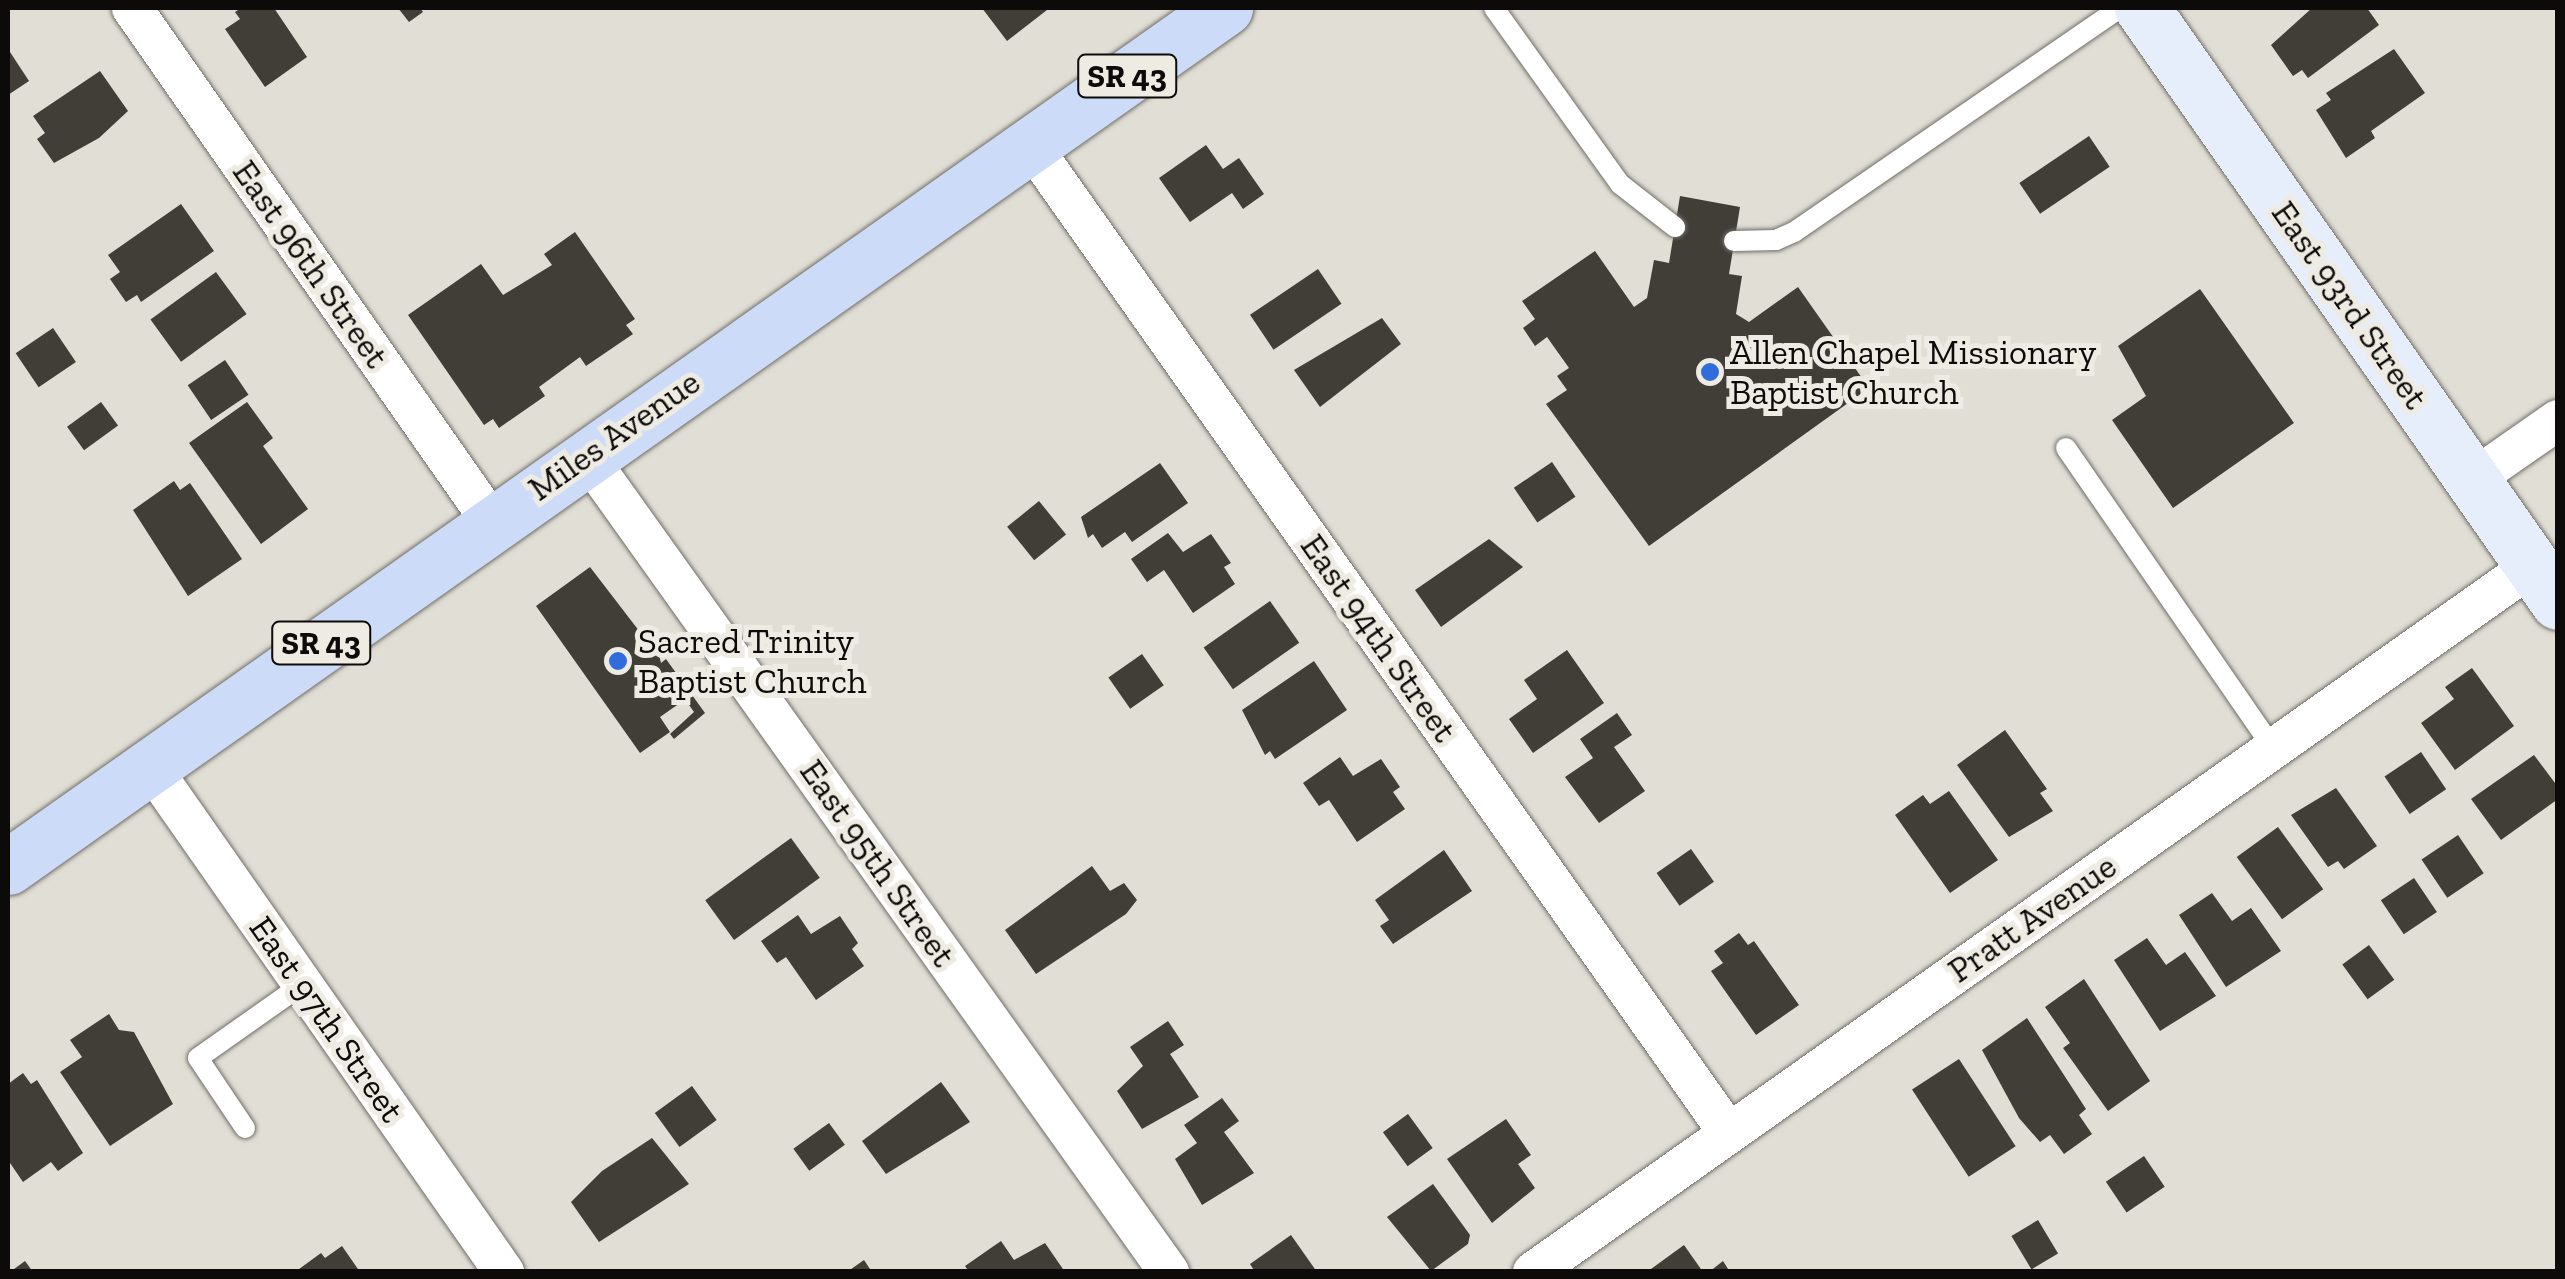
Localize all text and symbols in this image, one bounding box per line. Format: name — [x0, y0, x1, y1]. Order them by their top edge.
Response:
road number: SR 43 — [1077, 49, 1177, 103]
street label: East 96th Street — [224, 152, 398, 376]
street label: East 93rd Street — [2263, 193, 2437, 417]
place label: Allen Chapel Missionary Baptist Church — [1730, 331, 2096, 413]
street label: Miles Avenue — [520, 360, 708, 510]
marker: Allen Chapel Missionary Baptist Church — [1699, 361, 1721, 383]
street label: East 94th Street — [1292, 526, 1466, 750]
road number: SR 43 — [271, 616, 371, 670]
place label: Sacred Trinity Baptist Church — [638, 620, 867, 702]
marker: Sacred Trinity Baptist Church — [607, 650, 629, 672]
street label: East 95th Street — [791, 751, 965, 975]
street label: Pratt Avenue — [1939, 844, 2125, 992]
street label: East 97th Street — [241, 908, 413, 1130]

